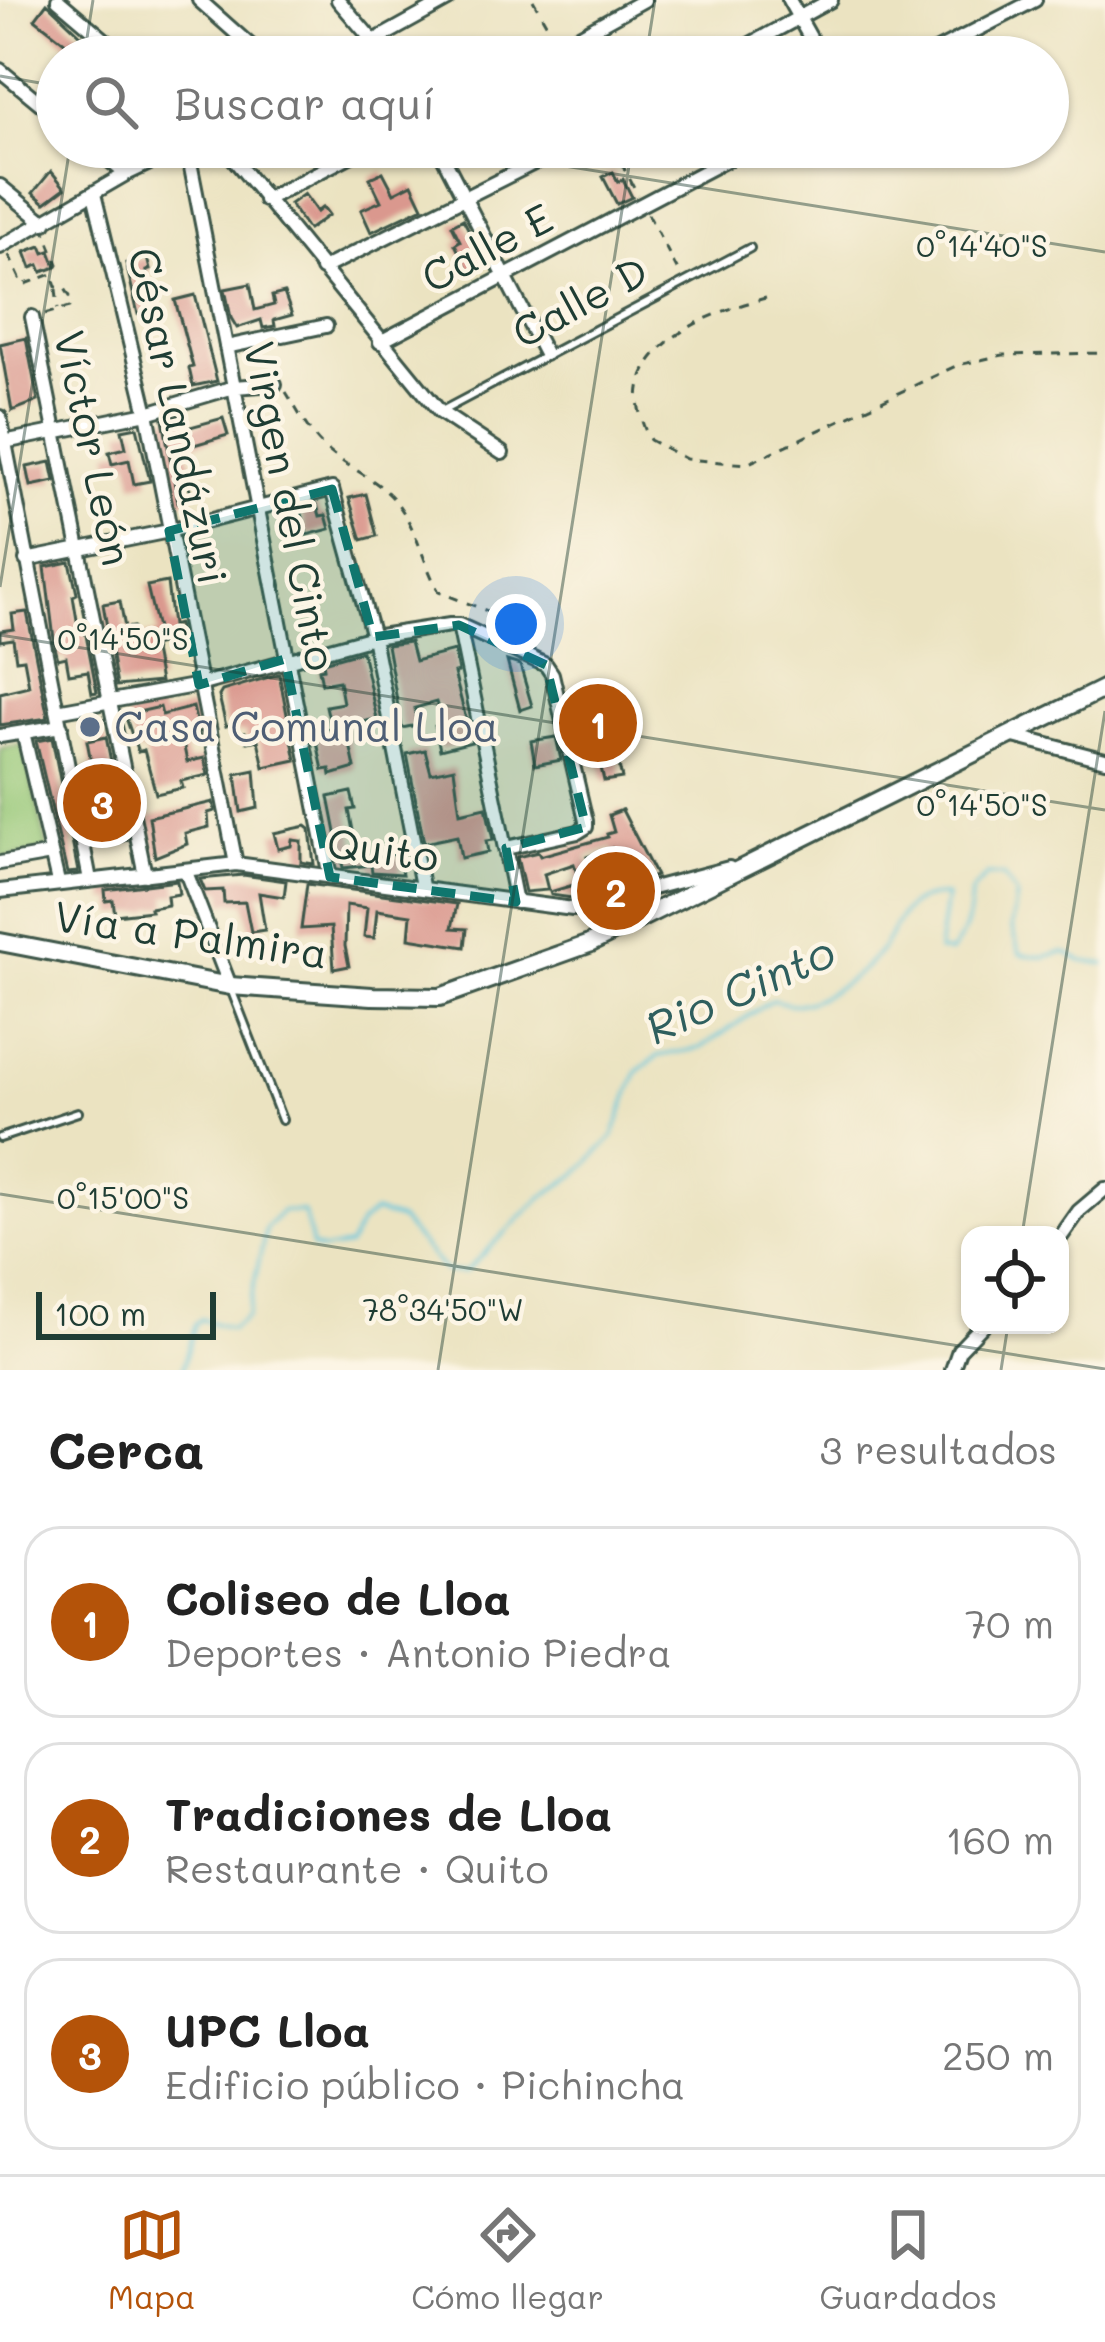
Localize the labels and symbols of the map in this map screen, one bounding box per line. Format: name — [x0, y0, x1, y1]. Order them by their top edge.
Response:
street label: Calle E — [411, 189, 561, 304]
text: 0°14'40"S — [916, 225, 1048, 265]
street label: César Landázuri — [117, 242, 242, 589]
street label: Calle D — [502, 242, 656, 359]
street label: Víctor León — [43, 325, 146, 570]
street label: Virgen del Cinto — [233, 336, 350, 675]
your location — [486, 594, 546, 654]
text: 0°14'50"S — [57, 618, 189, 658]
pin: 1 — [559, 678, 637, 768]
place label: Casa Comunal Lloa — [114, 698, 499, 753]
marker: Casa Comunal Lloa — [77, 714, 103, 740]
pin: 3 — [63, 758, 141, 848]
text: 0°14'50"S — [916, 784, 1048, 824]
street label: Quito — [324, 814, 442, 883]
pin: 2 — [577, 846, 655, 936]
street label: Vía a Palmira — [51, 887, 331, 980]
water label: Rio Cinto — [636, 921, 843, 1056]
text: 0°15'00"S — [57, 1177, 189, 1217]
scale bar — [36, 1286, 216, 1339]
text: 78°34'50"W — [362, 1289, 524, 1329]

